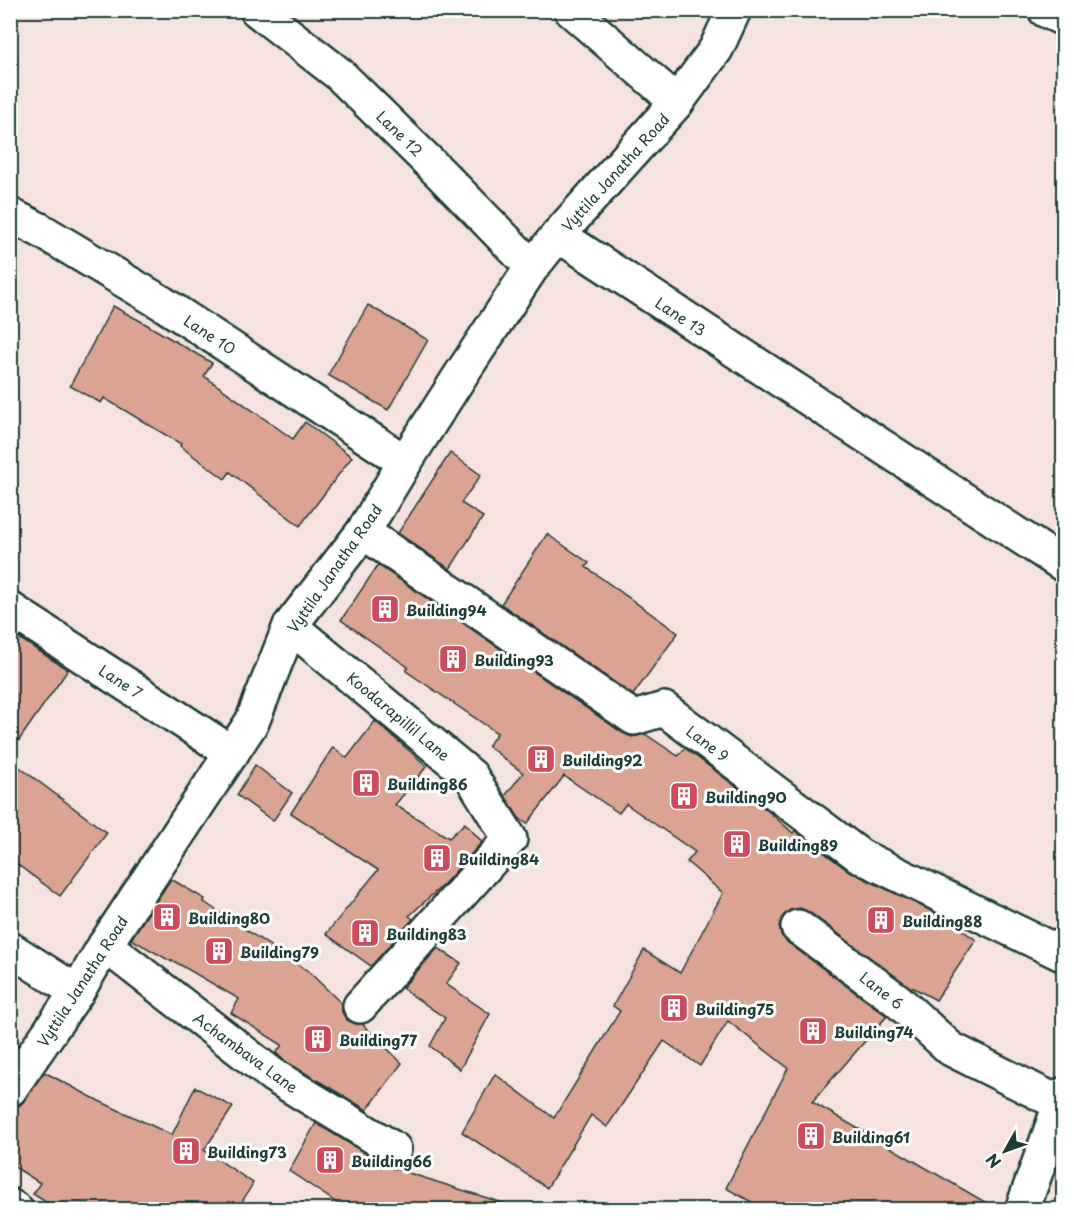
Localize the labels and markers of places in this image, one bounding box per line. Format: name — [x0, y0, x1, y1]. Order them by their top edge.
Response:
building icon: Building94 — [369, 593, 401, 625]
place label: Building94 — [406, 598, 487, 621]
building icon: Building93 — [437, 643, 469, 675]
place label: Building93 — [474, 648, 554, 671]
building icon: Building92 — [525, 743, 557, 775]
place label: Building92 — [562, 748, 643, 771]
building icon: Building86 — [350, 767, 382, 799]
place label: Building86 — [387, 772, 468, 795]
building icon: Building90 — [668, 780, 700, 812]
place label: Building90 — [705, 785, 787, 808]
building icon: Building89 — [721, 828, 753, 860]
place label: Building89 — [758, 833, 838, 856]
building icon: Building84 — [421, 842, 453, 874]
place label: Building84 — [458, 847, 539, 870]
building icon: Building80 — [151, 901, 183, 933]
building icon: Building88 — [865, 904, 897, 936]
place label: Building80 — [188, 906, 270, 929]
place label: Building88 — [902, 909, 982, 932]
building icon: Building83 — [349, 917, 381, 949]
place label: Building83 — [386, 922, 467, 945]
building icon: Building79 — [203, 935, 235, 967]
place label: Building79 — [240, 940, 319, 963]
building icon: Building75 — [658, 992, 690, 1024]
place label: Building75 — [695, 997, 774, 1020]
building icon: Building74 — [797, 1015, 829, 1047]
place label: Building74 — [834, 1020, 914, 1043]
building icon: Building77 — [302, 1023, 334, 1055]
place label: Building77 — [339, 1028, 417, 1051]
building icon: Building61 — [795, 1120, 827, 1152]
place label: Building61 — [832, 1125, 910, 1148]
building icon: Building73 — [170, 1135, 202, 1167]
place label: Building73 — [207, 1140, 287, 1163]
building icon: Building66 — [314, 1144, 346, 1176]
place label: Building66 — [351, 1149, 432, 1172]

